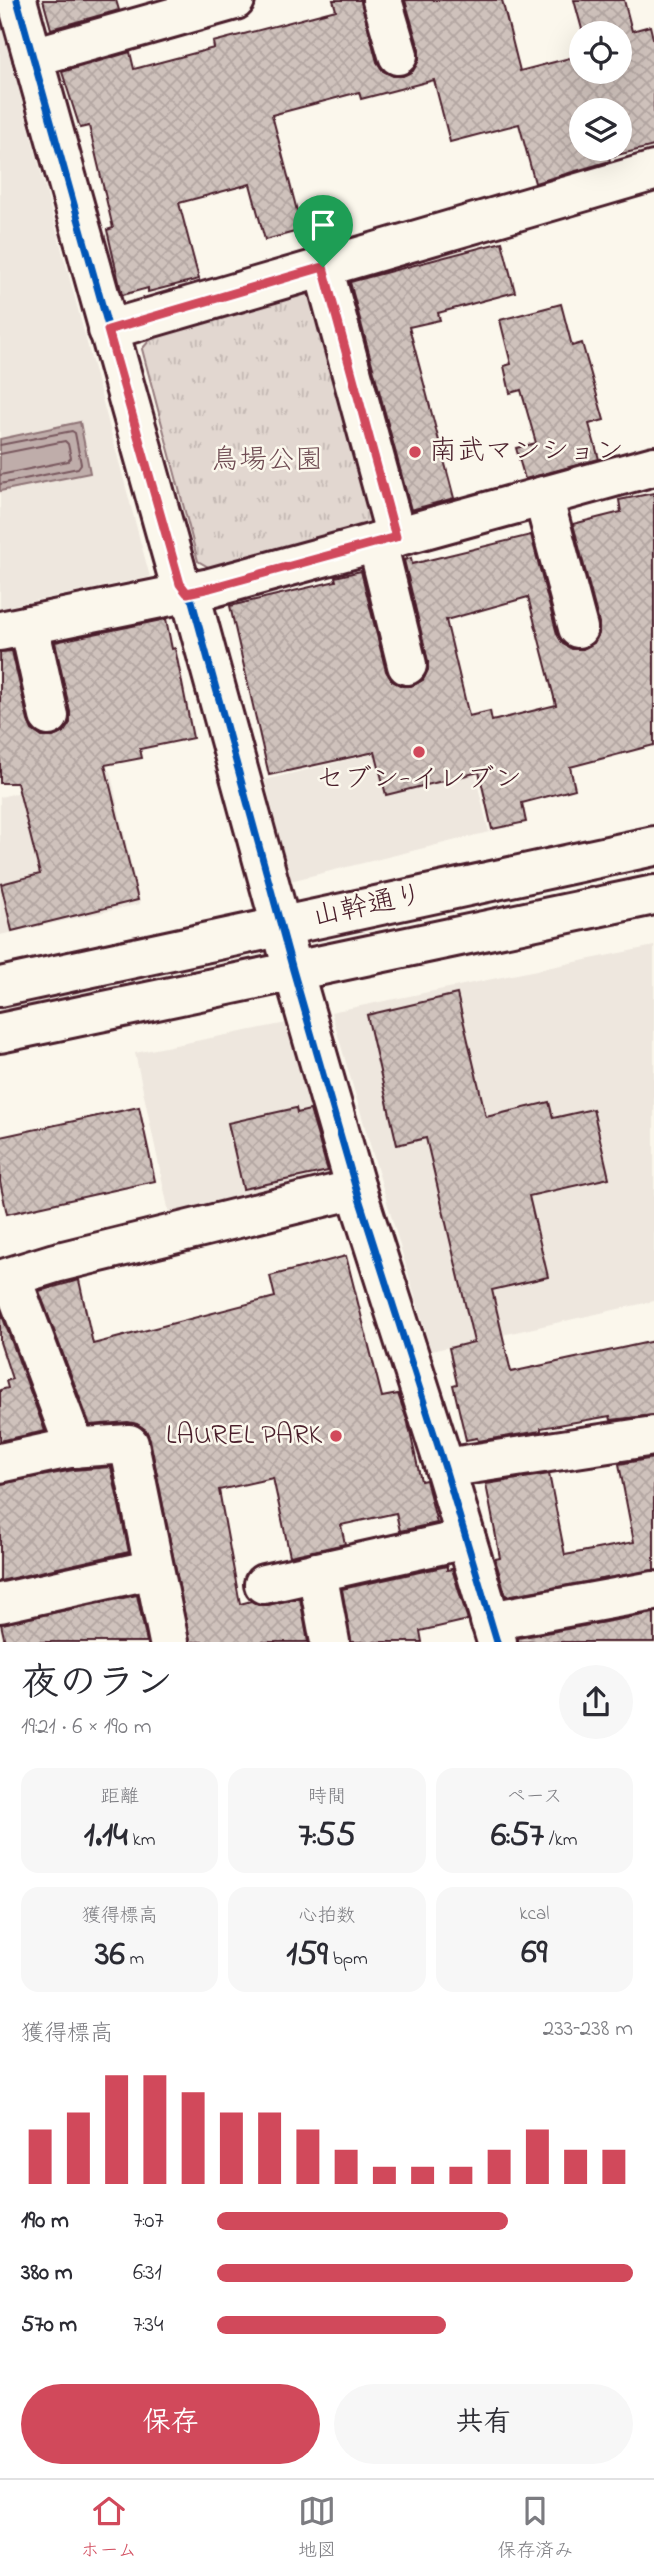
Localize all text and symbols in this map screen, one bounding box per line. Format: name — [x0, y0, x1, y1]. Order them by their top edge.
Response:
map controls — [569, 21, 632, 161]
button: locate — [569, 21, 632, 84]
button: layers — [569, 98, 632, 161]
pin — [293, 195, 353, 267]
icon: arrive — [304, 206, 342, 244]
place label: 南武マンション — [429, 432, 624, 473]
park label: 鳥場公園 — [211, 441, 323, 482]
marker: 南武マンション — [407, 444, 423, 460]
marker: セブン-イレブン — [411, 744, 427, 760]
place label: セブン-イレブン — [316, 760, 522, 801]
street label: 山幹通り — [309, 875, 427, 939]
place label: LAUREL PARK — [166, 1416, 322, 1457]
marker: LAUREL PARK — [328, 1428, 344, 1444]
text: 夜のラン — [21, 1657, 173, 1713]
button: share — [559, 1665, 633, 1739]
text: 19:21 · 6 × 190 m — [21, 1711, 152, 1744]
text: 距離 — [101, 1784, 139, 1811]
text: 時間 — [308, 1784, 346, 1811]
text: ペース — [506, 1784, 562, 1811]
text: 1.14 — [84, 1811, 128, 1862]
text: 7:55 — [298, 1811, 356, 1862]
text: 6:57 — [491, 1811, 544, 1862]
text: km — [128, 1827, 155, 1854]
text: /km — [544, 1827, 578, 1854]
text: kcal — [519, 1901, 549, 1928]
text: 獲得標高 — [82, 1903, 158, 1930]
text: 心拍数 — [298, 1903, 356, 1930]
text: 69 — [521, 1928, 547, 1979]
text: 36 — [95, 1930, 125, 1981]
text: 159 — [286, 1930, 328, 1981]
text: m — [125, 1946, 144, 1973]
text: bpm — [328, 1946, 368, 1973]
text: 233–238 m — [543, 2013, 633, 2046]
text: 獲得標高 — [21, 2018, 113, 2051]
text: 190 m — [21, 2205, 69, 2238]
text: 7:07 — [133, 2205, 164, 2238]
text: 380 m — [21, 2257, 73, 2290]
text: 6:31 — [133, 2257, 162, 2290]
text: 570 m — [21, 2309, 77, 2342]
text: 7:34 — [133, 2309, 163, 2342]
button: 保存 — [21, 2384, 320, 2464]
button: 共有 — [334, 2384, 633, 2464]
tab: ホーム — [81, 2492, 137, 2565]
tab: 地図 — [298, 2492, 336, 2565]
tab: 保存済み — [497, 2492, 573, 2565]

